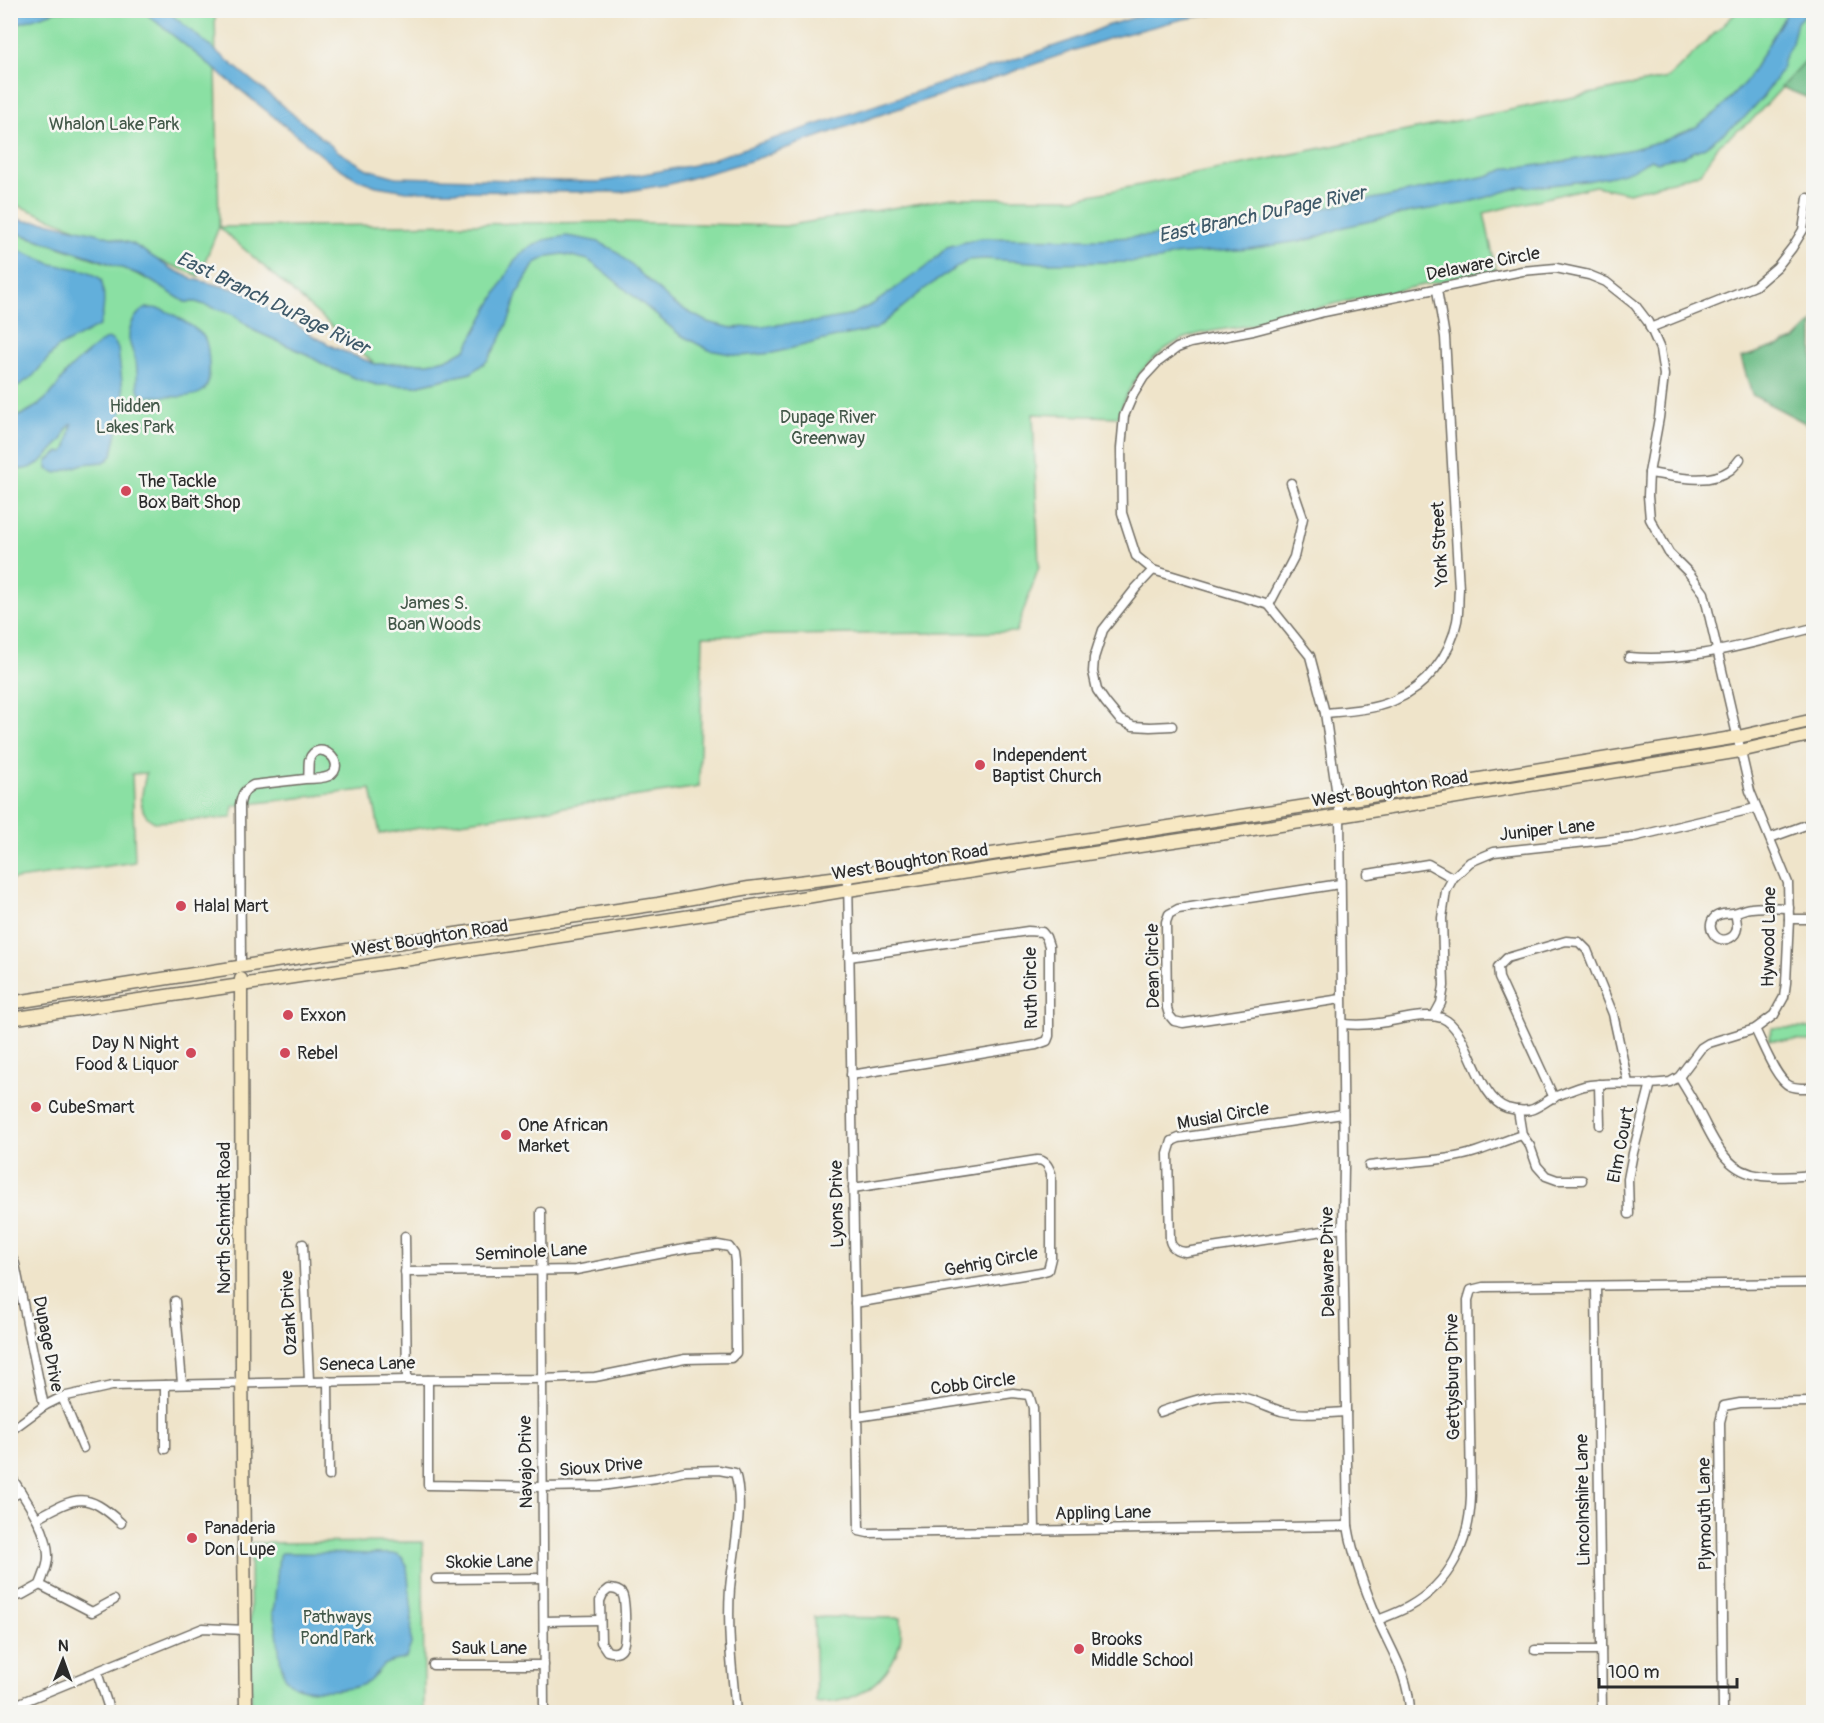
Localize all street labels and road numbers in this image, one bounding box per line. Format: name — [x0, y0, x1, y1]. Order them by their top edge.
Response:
street label: Delaware Circle — [1424, 242, 1542, 286]
street label: York Street — [1426, 500, 1454, 588]
street label: West Boughton Road — [1310, 765, 1470, 813]
street label: Juniper Lane — [1498, 814, 1596, 846]
street label: West Boughton Road — [830, 838, 990, 886]
street label: Hywood Lane — [1757, 887, 1781, 987]
street label: West Boughton Road — [350, 914, 510, 962]
street label: Dean Circle — [1141, 923, 1165, 1009]
street label: Ruth Circle — [1019, 947, 1043, 1029]
street label: Musial Circle — [1175, 1097, 1271, 1135]
street label: Elm Court — [1602, 1104, 1640, 1185]
street label: North Schmidt Road — [213, 1142, 236, 1294]
street label: Lyons Drive — [825, 1160, 849, 1248]
street label: Delaware Drive — [1316, 1206, 1340, 1317]
street label: Seminole Lane — [474, 1238, 588, 1266]
street label: Gehrig Circle — [942, 1242, 1040, 1282]
street label: Ozark Drive — [275, 1270, 303, 1356]
street label: Dupage Drive — [27, 1294, 69, 1394]
street label: Gettysburg Drive — [1440, 1313, 1466, 1441]
street label: Seneca Lane — [319, 1352, 416, 1376]
street label: Cobb Circle — [929, 1367, 1017, 1401]
street label: Navajo Drive — [514, 1415, 538, 1509]
street label: Lincolnshire Lane — [1570, 1434, 1596, 1566]
street label: Sioux Drive — [558, 1452, 644, 1482]
street label: Plymouth Lane — [1693, 1457, 1717, 1571]
street label: Appling Lane — [1055, 1501, 1151, 1525]
street label: Skokie Lane — [445, 1550, 533, 1574]
street label: Sauk Lane — [451, 1637, 527, 1660]

